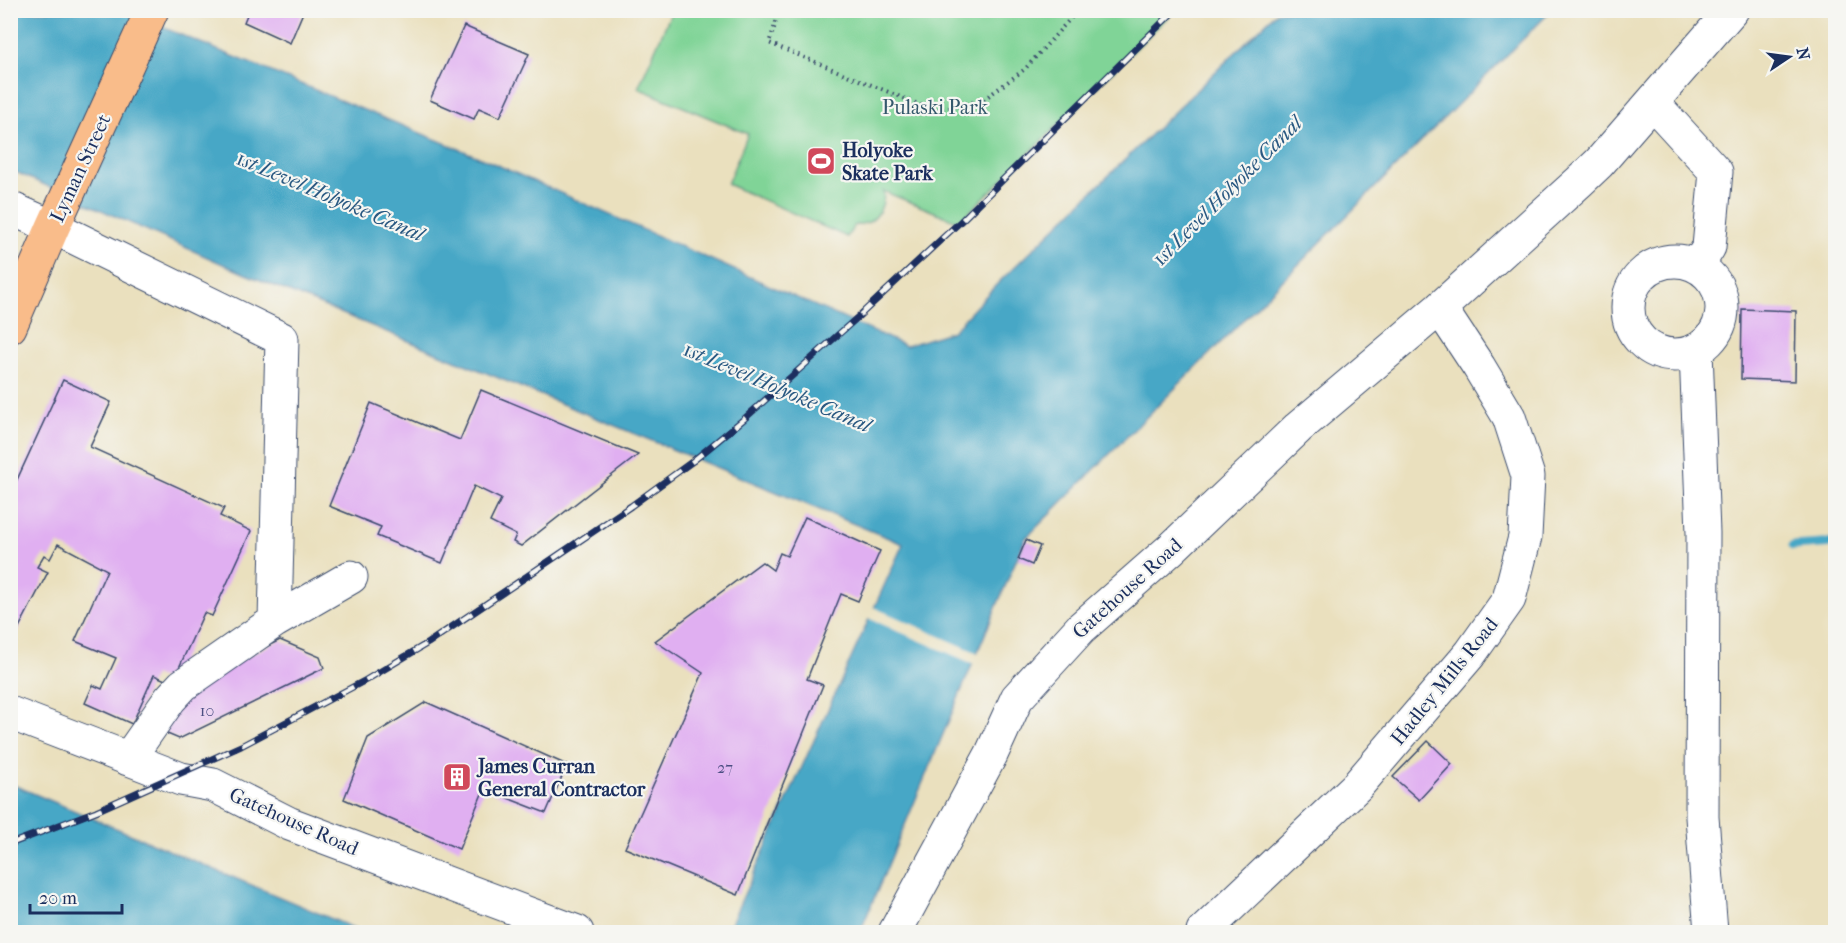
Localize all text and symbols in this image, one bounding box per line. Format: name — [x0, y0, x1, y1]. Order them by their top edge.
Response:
north arrow — [1759, 27, 1819, 87]
text: N — [1793, 46, 1814, 63]
park label: Pulaski Park — [882, 96, 989, 119]
water label: 1st Level Holyoke Canal — [1147, 109, 1309, 271]
street label: Lyman Street — [45, 110, 116, 226]
place label: Holyoke Skate Park — [842, 139, 934, 185]
sports icon: Holyoke Skate Park — [805, 145, 837, 177]
water label: 1st Level Holyoke Canal — [233, 146, 430, 247]
water label: 1st Level Holyoke Canal — [680, 337, 877, 438]
street label: Gatehouse Road — [1068, 533, 1187, 643]
street label: Hadley Mills Road — [1386, 612, 1504, 750]
house number: 10 — [200, 701, 214, 720]
place label: James Curran General Contractor — [476, 755, 646, 801]
house number: 27 — [717, 758, 733, 777]
building icon: James Curran General Contractor — [441, 761, 473, 793]
street label: Gatehouse Road — [226, 783, 363, 861]
scale bar — [30, 877, 122, 915]
text: 20 m — [39, 888, 77, 909]

